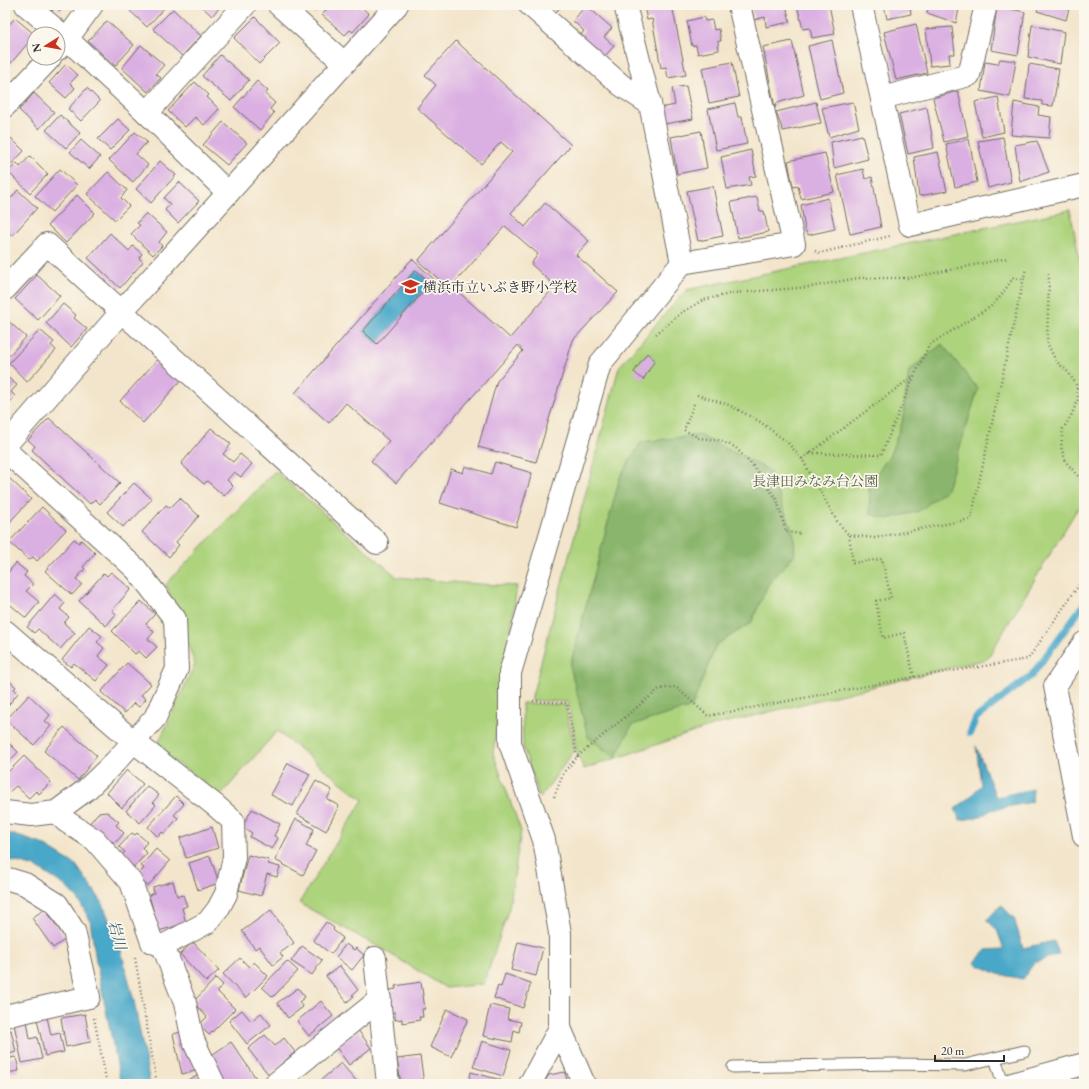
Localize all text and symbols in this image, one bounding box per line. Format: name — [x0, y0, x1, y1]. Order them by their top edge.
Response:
north arrow — [26, 26, 66, 66]
text: N — [28, 42, 44, 54]
school or university icon: 横浜市立いぶき野小学校 — [400, 277, 420, 297]
place label: 横浜市立いぶき野小学校 — [423, 278, 577, 296]
park label: 長津田みなみ台公園 — [752, 472, 878, 490]
water label: 岩川 — [104, 918, 131, 954]
scale bar — [935, 1037, 1004, 1063]
text: 20 m — [941, 1043, 965, 1059]

